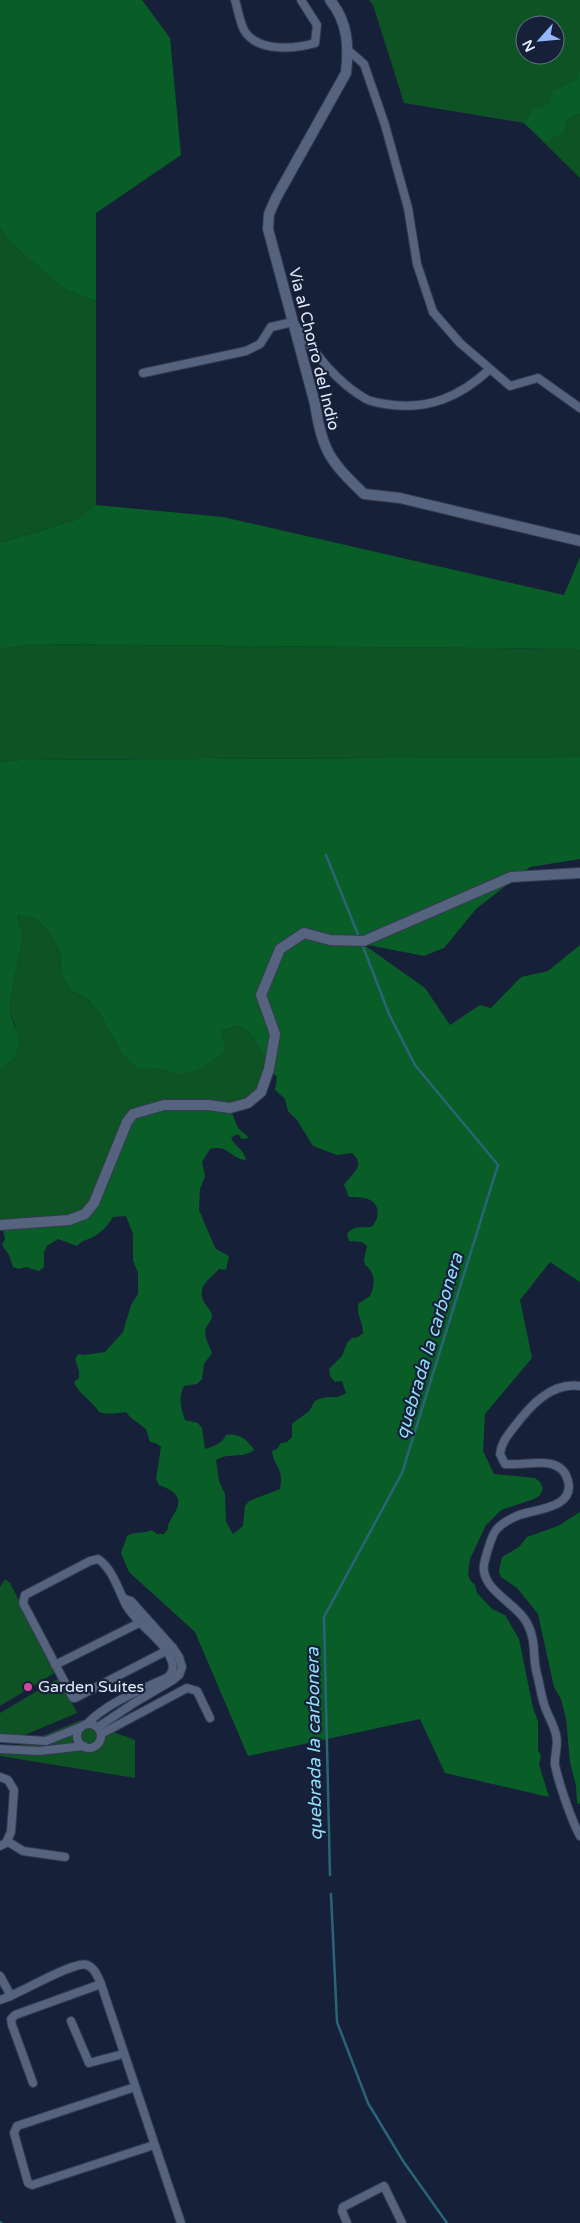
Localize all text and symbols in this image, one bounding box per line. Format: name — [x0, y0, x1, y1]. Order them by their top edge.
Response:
north arrow — [515, 15, 565, 65]
text: N — [519, 37, 539, 55]
street label: Vía al Chorro del Indio — [284, 266, 344, 432]
water label: quebrada la carbonera — [390, 1249, 468, 1442]
water label: quebrada la carbonera — [301, 1646, 327, 1841]
place label: Garden Suites — [38, 1677, 144, 1697]
marker: Garden Suites — [22, 1681, 34, 1693]

